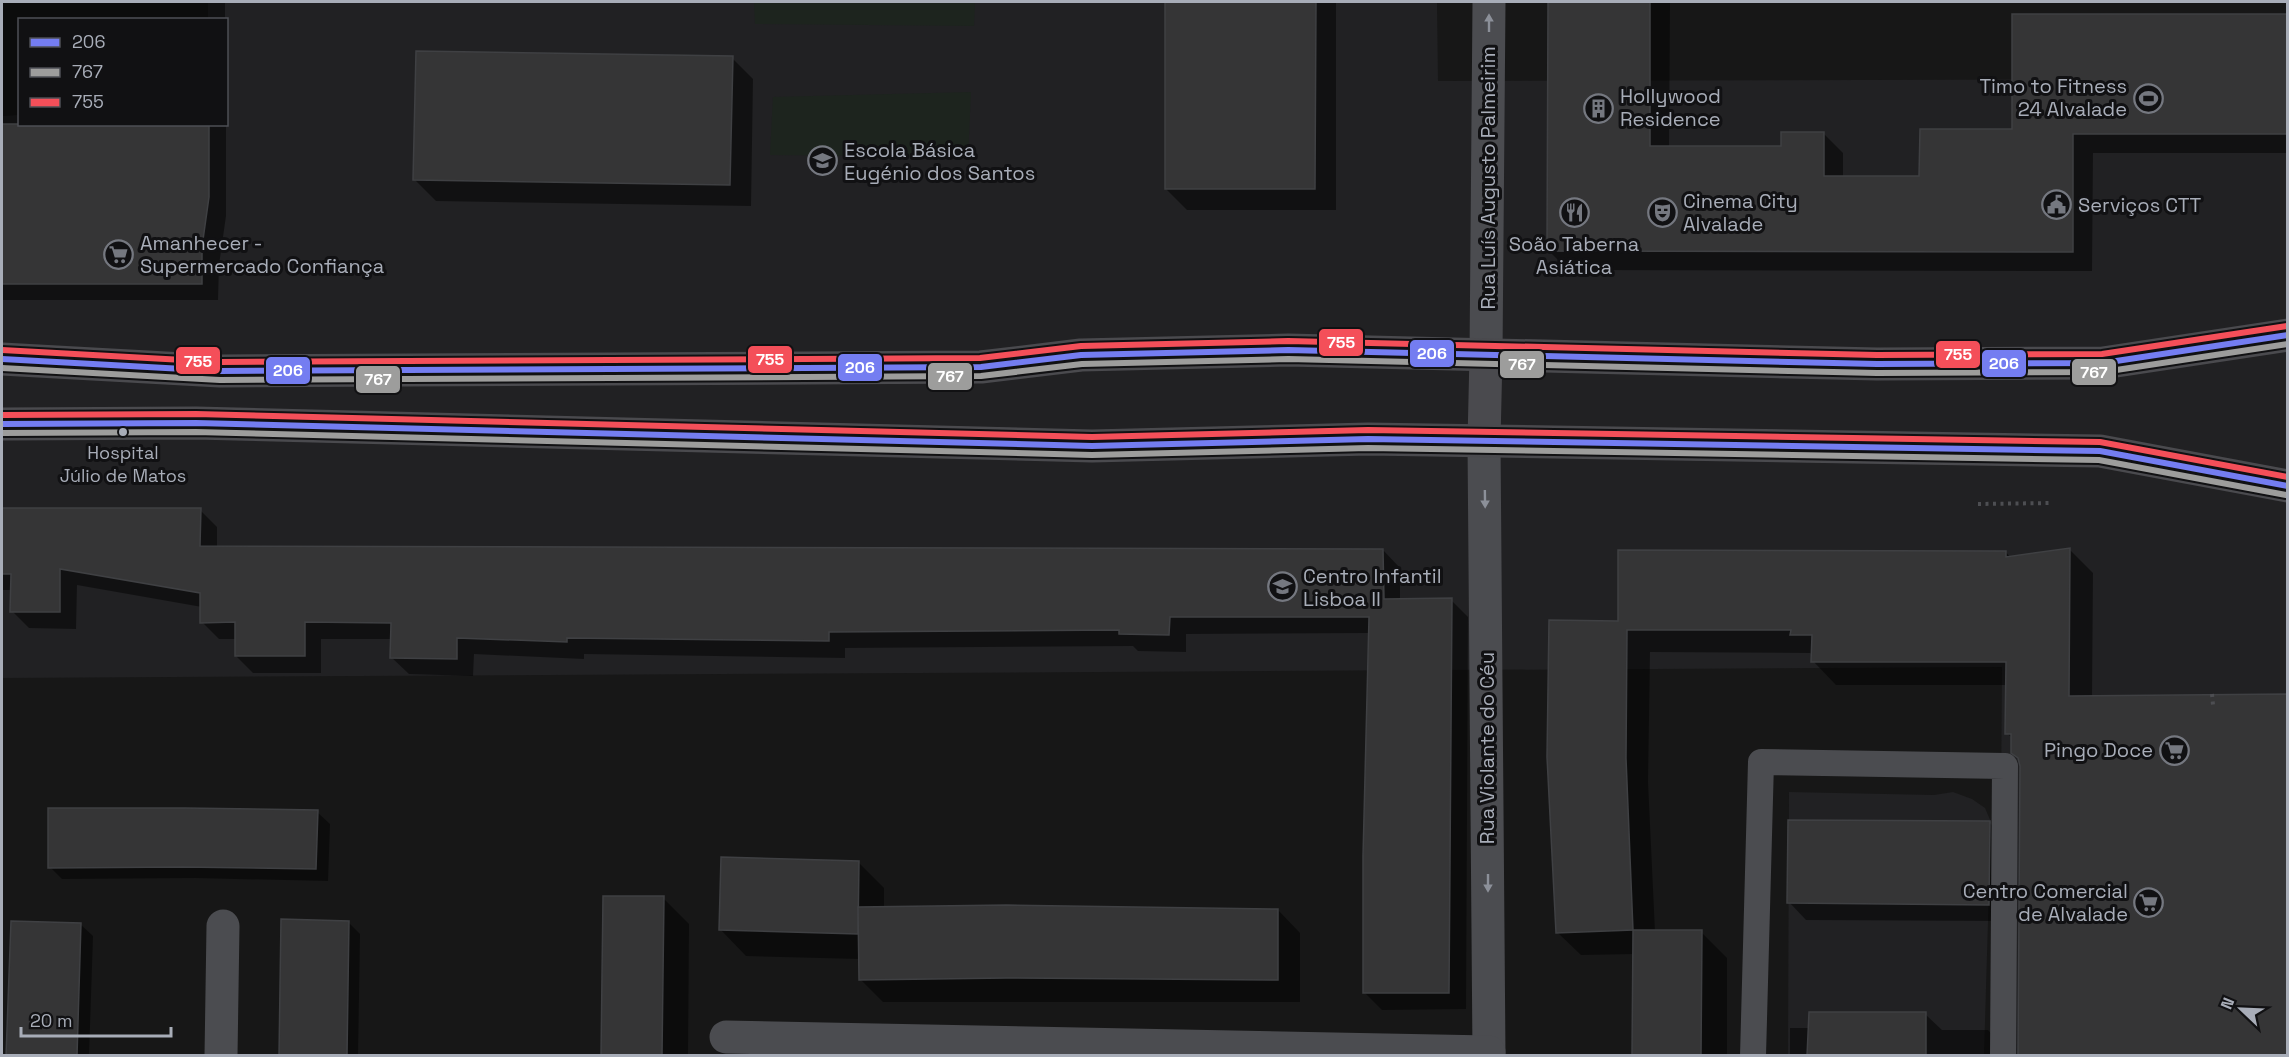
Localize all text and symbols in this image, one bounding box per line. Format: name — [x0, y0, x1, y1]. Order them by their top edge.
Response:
one-way arrow — [1484, 14, 1494, 33]
legend — [18, 18, 228, 126]
text: 206 — [72, 30, 105, 53]
street label: Rua Luís Augusto Palmeirim — [1475, 46, 1501, 310]
text: 767 — [72, 60, 103, 83]
place label: Timo to Fitness 24 Alvalade — [1979, 73, 2127, 122]
sports icon: Timo to Fitness 24 Alvalade — [2132, 82, 2164, 114]
place label: Hollywood Residence — [1620, 83, 1721, 132]
text: 755 — [72, 90, 104, 113]
building icon: Hollywood Residence — [1583, 92, 1615, 124]
place label: Escola Básica Eugénio dos Santos — [844, 137, 1035, 186]
school or university icon: Escola Básica Eugénio dos Santos — [807, 145, 839, 177]
place label: Cinema City Alvalade — [1683, 188, 1798, 237]
public building icon: Serviços CTT — [2041, 189, 2073, 221]
place label: Serviços CTT — [2078, 192, 2202, 218]
theatre icon: Cinema City Alvalade — [1646, 196, 1678, 228]
restaurant icon: Soão Taberna Asiática — [1558, 197, 1590, 229]
place label: Amanhecer - Supermercado Confiança — [140, 230, 384, 279]
place label: Soão Taberna Asiática — [1509, 231, 1639, 280]
supermarket icon: Amanhecer - Supermercado Confiança — [103, 238, 135, 270]
line badge: 755 — [1318, 328, 1364, 357]
text: 755 — [1327, 332, 1355, 353]
line badge: 206 — [1409, 339, 1455, 368]
line badge: 755 — [1935, 340, 1981, 369]
text: 206 — [1417, 343, 1447, 364]
text: 755 — [1944, 344, 1972, 365]
line badge: 755 — [747, 345, 793, 374]
line badge: 755 — [175, 346, 221, 375]
text: 755 — [756, 349, 784, 370]
line badge: 206 — [1981, 349, 2027, 378]
line badge: 767 — [1499, 350, 1545, 379]
text: 755 — [184, 351, 212, 372]
line badge: 206 — [837, 353, 883, 382]
text: 206 — [1989, 353, 2019, 374]
text: 767 — [1508, 354, 1536, 375]
line badge: 206 — [265, 356, 311, 385]
text: 206 — [845, 357, 875, 378]
line badge: 767 — [2071, 358, 2117, 386]
text: 206 — [273, 360, 303, 381]
line badge: 767 — [927, 362, 973, 391]
text: 767 — [2080, 362, 2108, 383]
line badge: 767 — [355, 365, 401, 394]
text: 767 — [936, 366, 964, 387]
text: 767 — [364, 369, 392, 390]
marker: Hospital Júlio de Matos — [117, 426, 129, 438]
place label: Hospital Júlio de Matos — [60, 441, 186, 487]
one-way arrow — [1480, 490, 1490, 509]
place label: Centro Infantil Lisboa II — [1303, 563, 1442, 612]
school or university icon: Centro Infantil Lisboa II — [1266, 571, 1298, 603]
street label: Rua Violante do Céu — [1474, 652, 1500, 844]
supermarket icon: Pingo Doce — [2158, 734, 2190, 766]
place label: Pingo Doce — [2044, 737, 2153, 763]
one-way arrow — [1483, 874, 1493, 893]
place label: Centro Comercial de Alvalade — [1963, 878, 2128, 927]
supermarket icon: Centro Comercial de Alvalade — [2133, 886, 2165, 918]
north arrow — [2211, 979, 2271, 1039]
text: N — [2216, 994, 2239, 1012]
scale bar — [21, 1000, 171, 1038]
text: 20 m — [30, 1009, 73, 1032]

